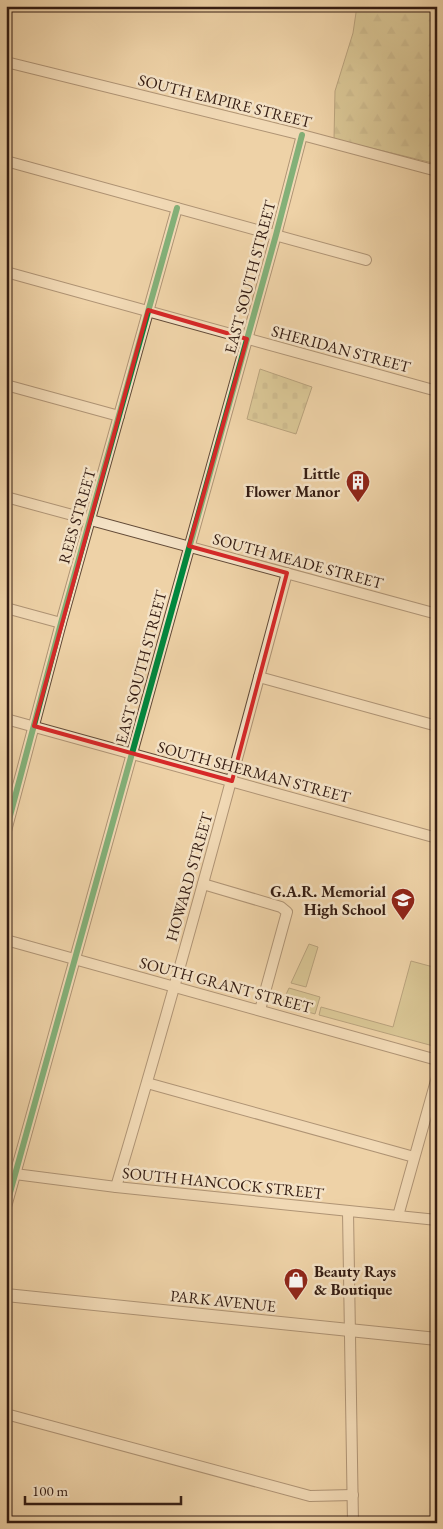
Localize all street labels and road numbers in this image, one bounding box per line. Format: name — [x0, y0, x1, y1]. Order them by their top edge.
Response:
street label: SOUTH EMPIRE STREET — [136, 69, 314, 133]
street label: EAST SOUTH STREET — [219, 198, 281, 356]
street label: SHERIDAN STREET — [269, 320, 413, 378]
street label: REES STREET — [53, 466, 101, 566]
street label: SOUTH MEADE STREET — [211, 528, 386, 594]
street label: EAST SOUTH STREET — [110, 588, 172, 746]
street label: SOUTH SHERMAN STREET — [155, 736, 353, 808]
street label: HOWARD STREET — [161, 810, 218, 944]
street label: SOUTH GRANT STREET — [137, 952, 315, 1018]
street label: SOUTH HANCOCK STREET — [121, 1162, 325, 1204]
street label: PARK AVENUE — [169, 1285, 277, 1317]

